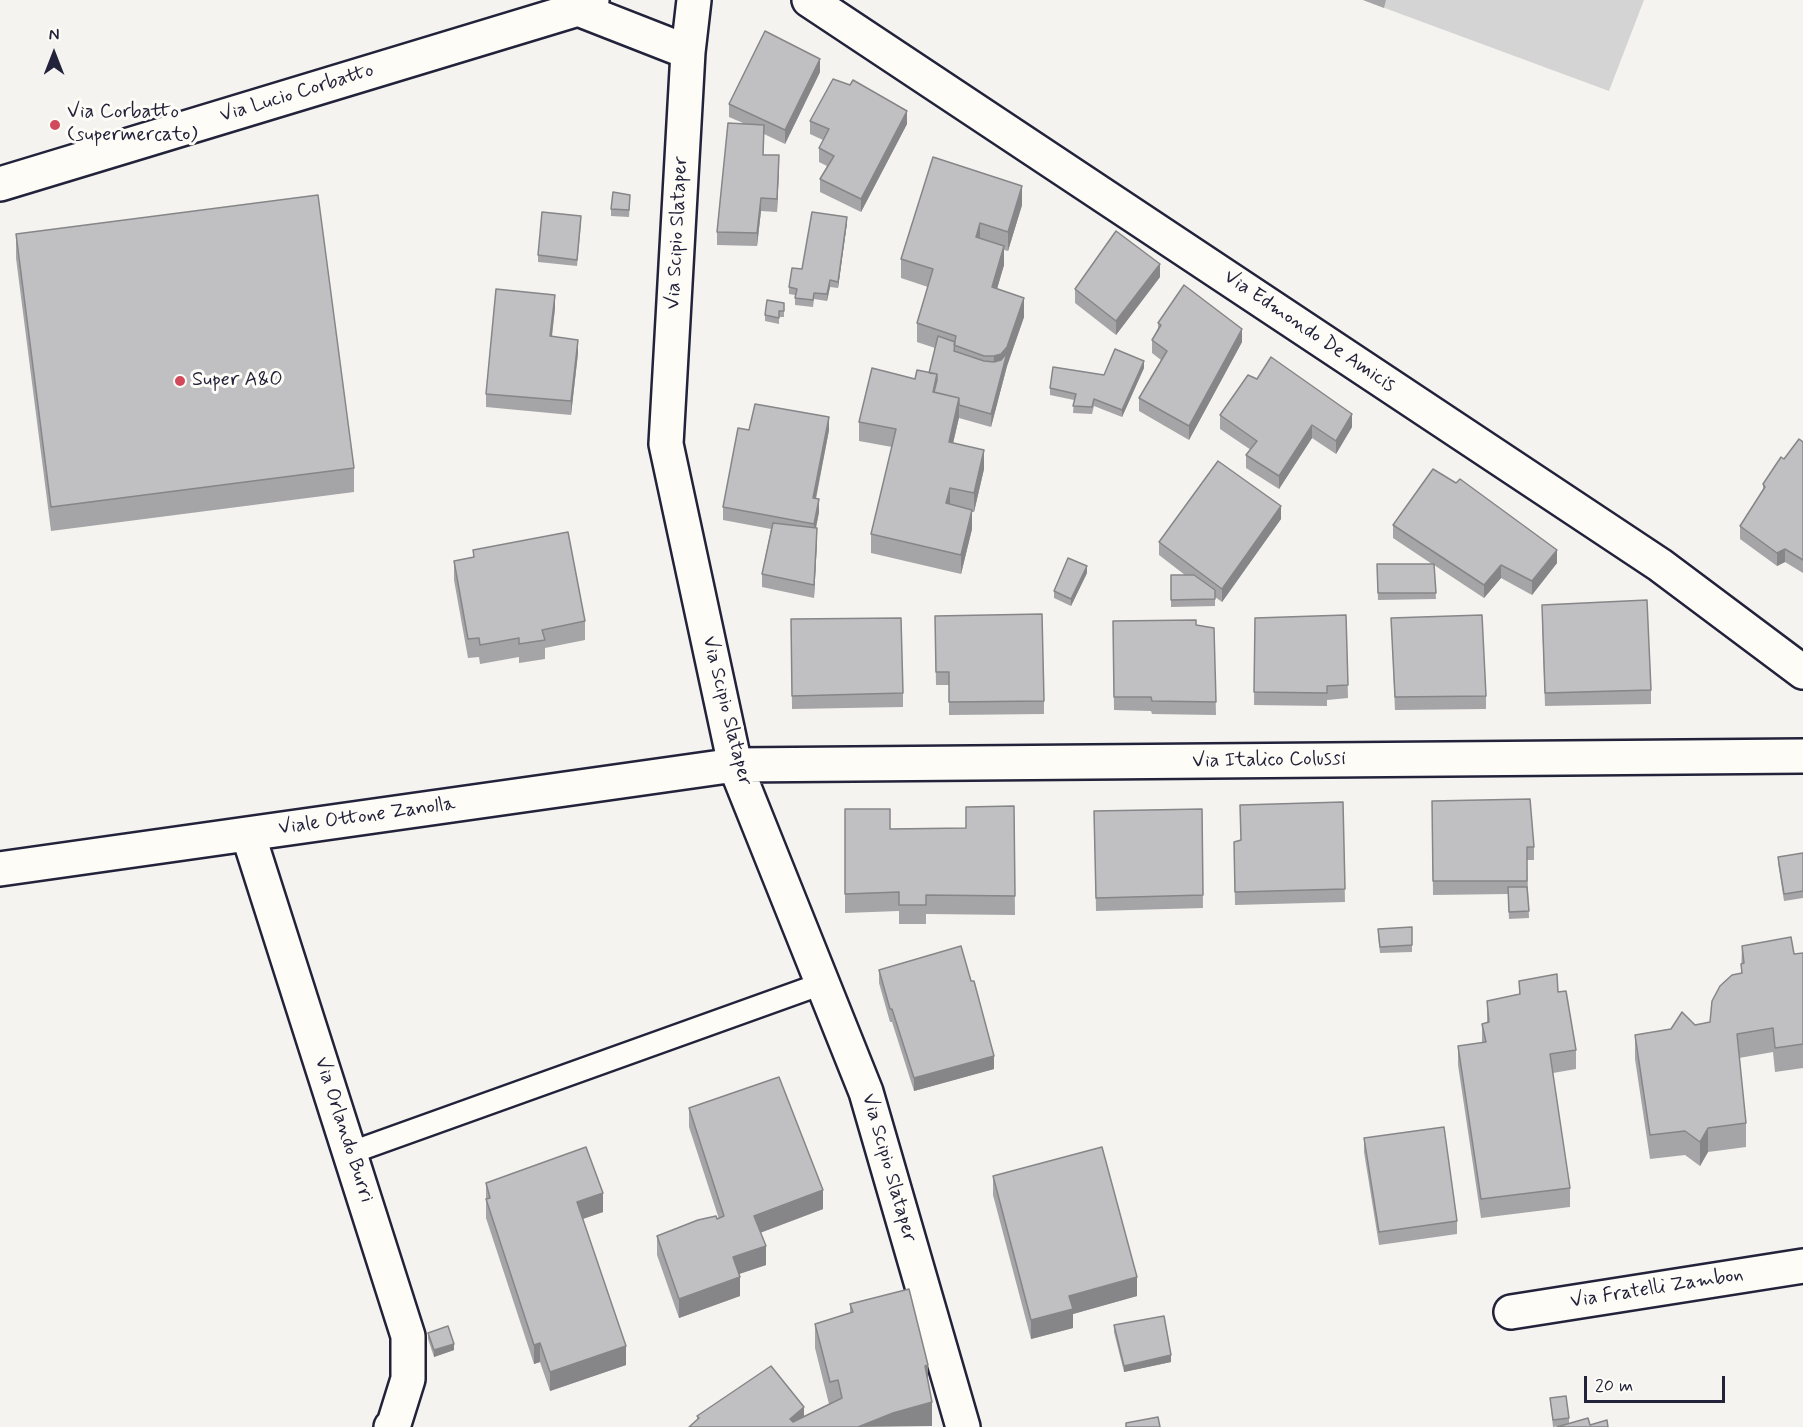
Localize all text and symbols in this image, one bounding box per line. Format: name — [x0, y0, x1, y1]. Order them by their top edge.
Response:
north arrow — [24, 24, 84, 84]
text: N — [49, 25, 59, 46]
street label: Via Lucio Corbatto — [217, 59, 377, 129]
place label: Via Corbatto (supermercato) — [67, 101, 198, 148]
marker: Via Corbatto (supermercato) — [48, 118, 62, 132]
street label: Via Scipio Slataper — [662, 156, 694, 310]
street label: Via Edmondo De Amicis — [1219, 266, 1399, 398]
place label: Super A&O — [192, 369, 283, 393]
marker: Super A&O — [173, 374, 187, 388]
street label: Via Scipio Slataper — [696, 634, 756, 788]
street label: Via Italico Colussi — [1192, 748, 1346, 774]
street label: Viale Ottone Zanolla — [277, 793, 457, 841]
street label: Via Orlando Burri — [308, 1054, 378, 1206]
street label: Via Scipio Slataper — [855, 1091, 921, 1245]
street label: Via Fratelli Zambon — [1569, 1263, 1745, 1315]
scale bar — [1587, 1364, 1728, 1402]
text: 20 m — [1595, 1374, 1633, 1398]

